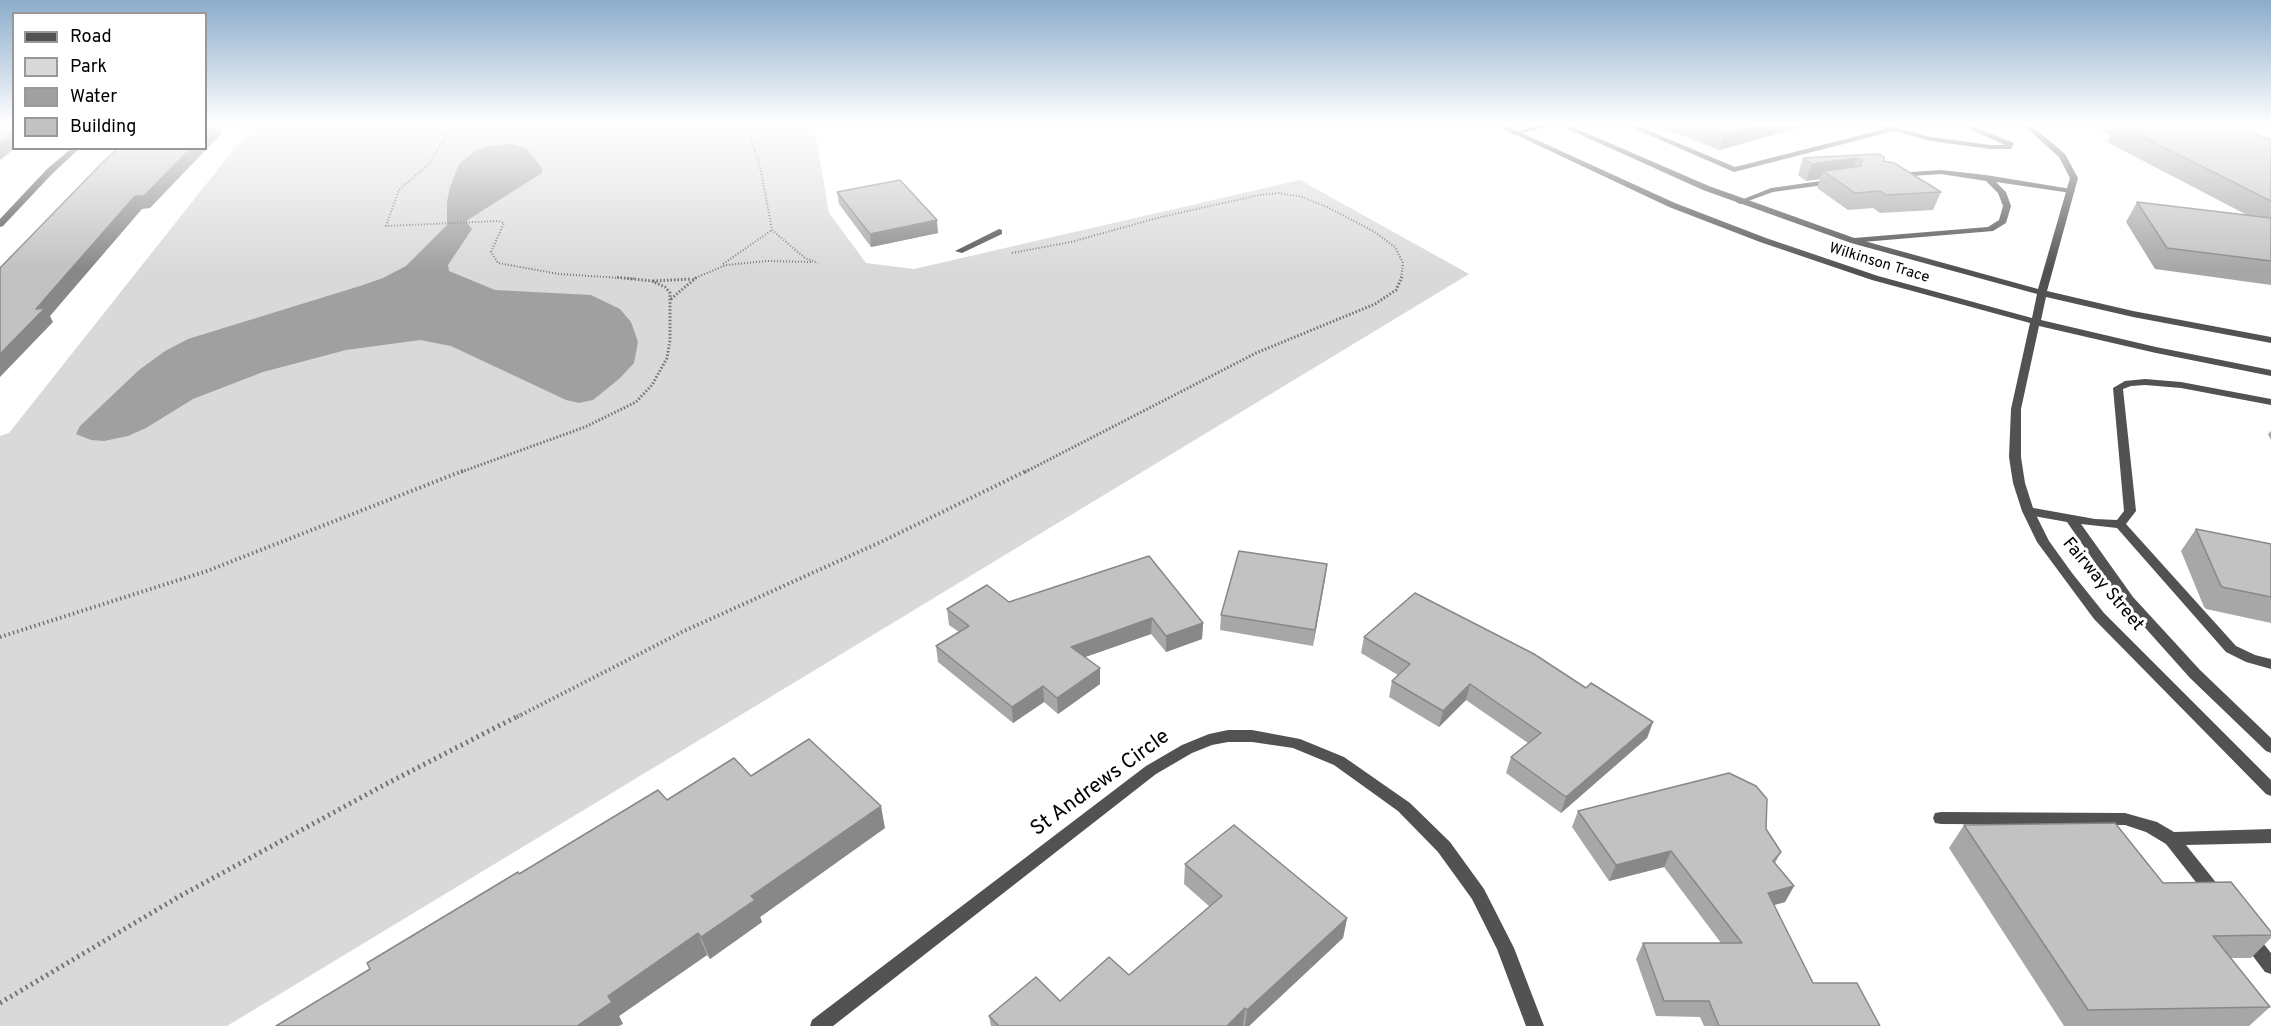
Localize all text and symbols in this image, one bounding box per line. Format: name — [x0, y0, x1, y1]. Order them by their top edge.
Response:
legend — [12, 12, 207, 150]
text: Road — [70, 26, 112, 49]
text: Park — [70, 56, 107, 79]
text: Water — [70, 86, 117, 109]
text: Building — [70, 116, 136, 139]
street label: Wilkinson Trace — [1826, 240, 1932, 288]
street label: Fairway Street — [2057, 534, 2147, 636]
street label: St Andrews Circle — [1027, 725, 1175, 843]

